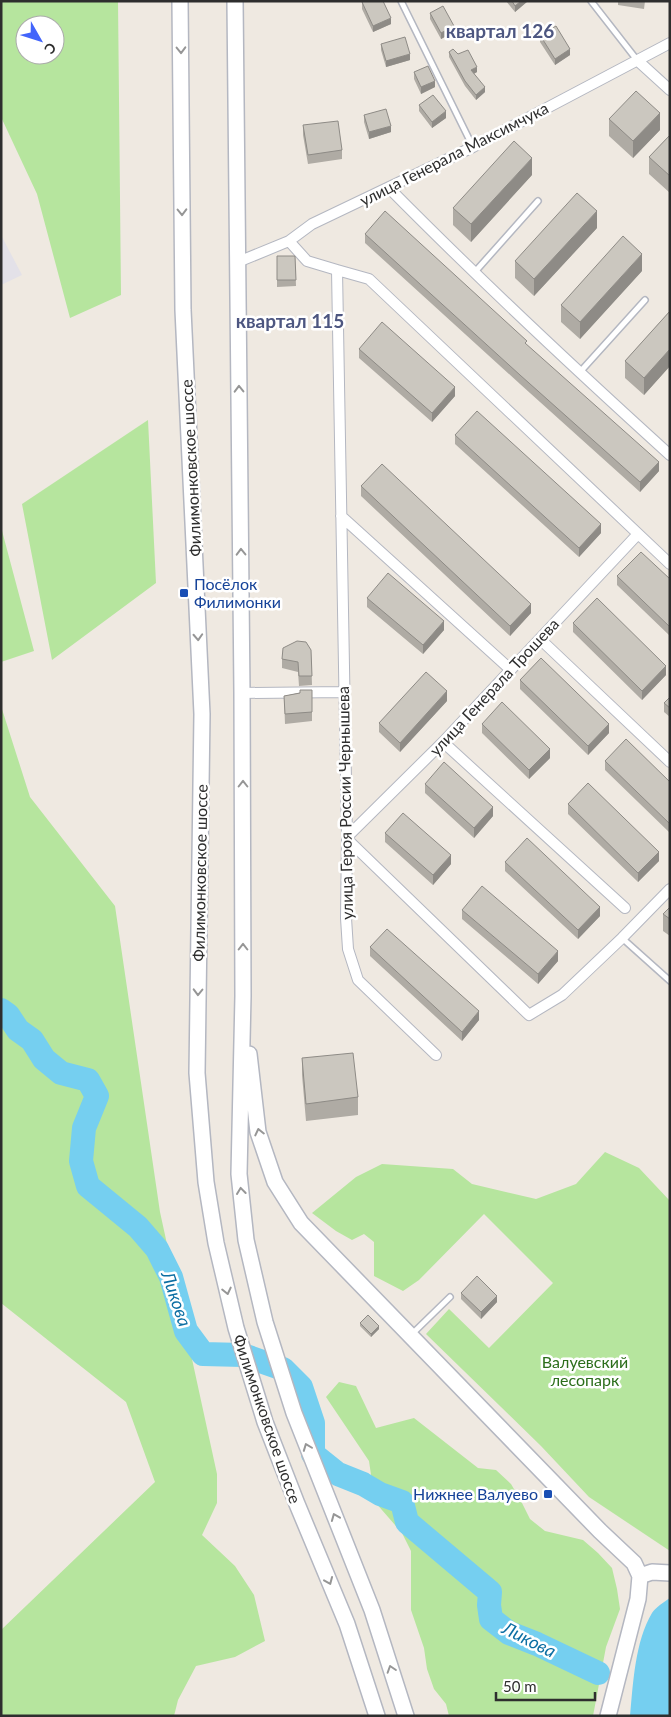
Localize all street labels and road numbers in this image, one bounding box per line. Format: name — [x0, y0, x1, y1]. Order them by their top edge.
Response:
street label: улица Генерала Максимчука — [356, 98, 551, 210]
street label: Филимонковское шоссе — [176, 379, 205, 557]
street label: улица Генерала Трошева — [425, 614, 562, 759]
street label: улица Героя России Чернышева — [333, 686, 356, 920]
street label: Филимонковское шоссе — [188, 784, 211, 962]
street label: Филимонковское шоссе — [230, 1332, 305, 1506]

